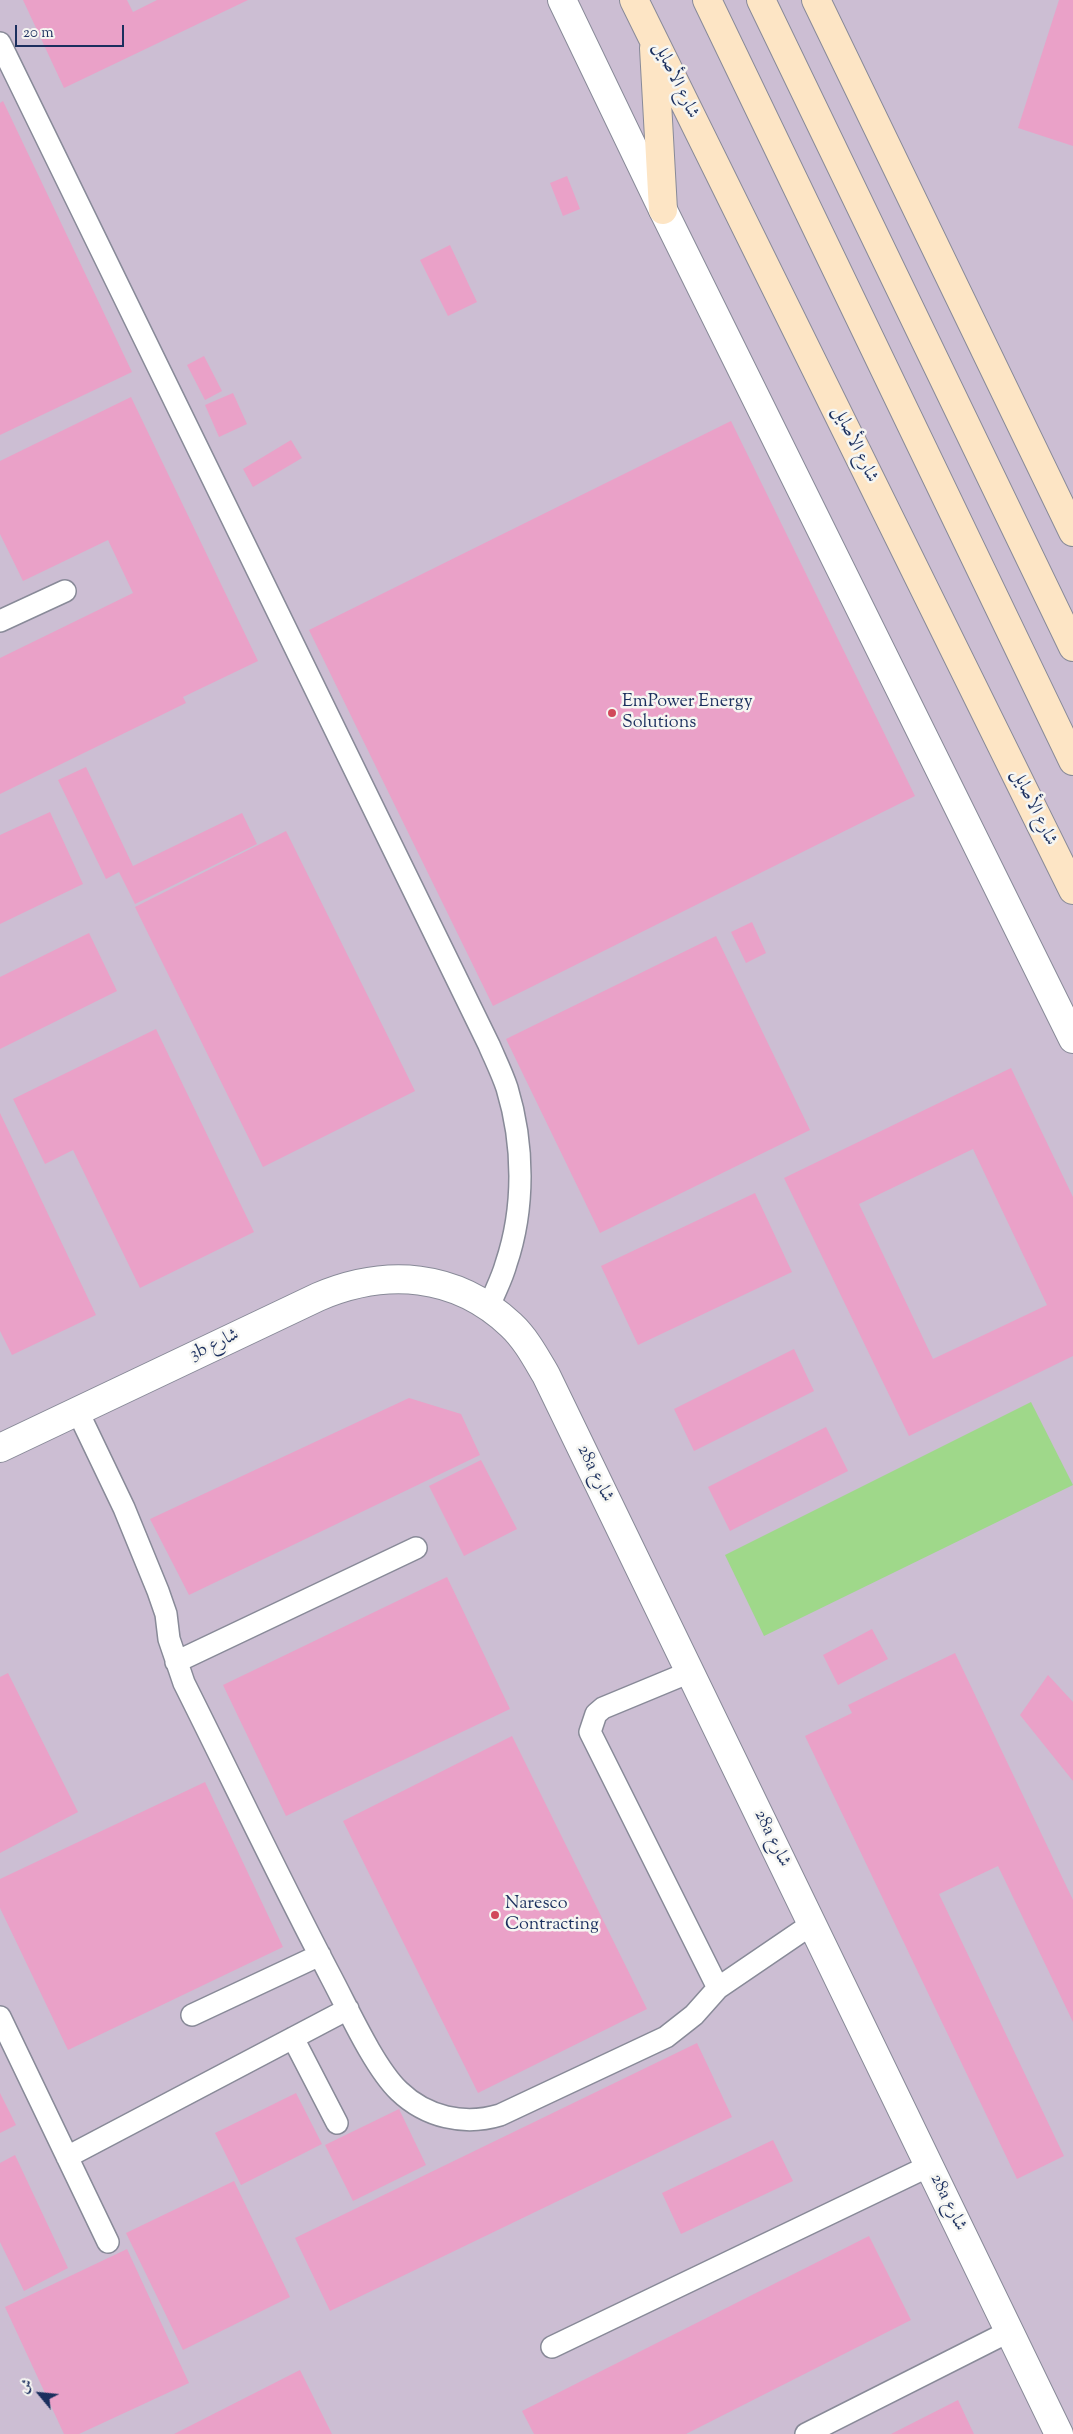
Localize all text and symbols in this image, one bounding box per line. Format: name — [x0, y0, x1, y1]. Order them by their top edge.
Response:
scale bar — [18, 15, 126, 47]
text: 20 m — [23, 23, 54, 44]
street label: شارع الأصايل — [647, 39, 703, 123]
street label: شارع الأصايل — [826, 403, 882, 487]
place label: EmPower Energy Solutions — [622, 692, 753, 734]
marker: EmPower Energy Solutions — [606, 707, 618, 719]
street label: شارع الأصايل — [1005, 766, 1061, 850]
street label: 3b شارع — [187, 1325, 243, 1367]
street label: 28a شارع — [571, 1442, 617, 1506]
street label: 28a شارع — [748, 1807, 794, 1871]
place label: Naresco Contracting — [505, 1894, 599, 1936]
marker: Naresco Contracting — [489, 1909, 501, 1921]
street label: 28a شارع — [924, 2171, 970, 2235]
north arrow — [15, 2369, 65, 2419]
text: ش — [15, 2376, 39, 2398]

